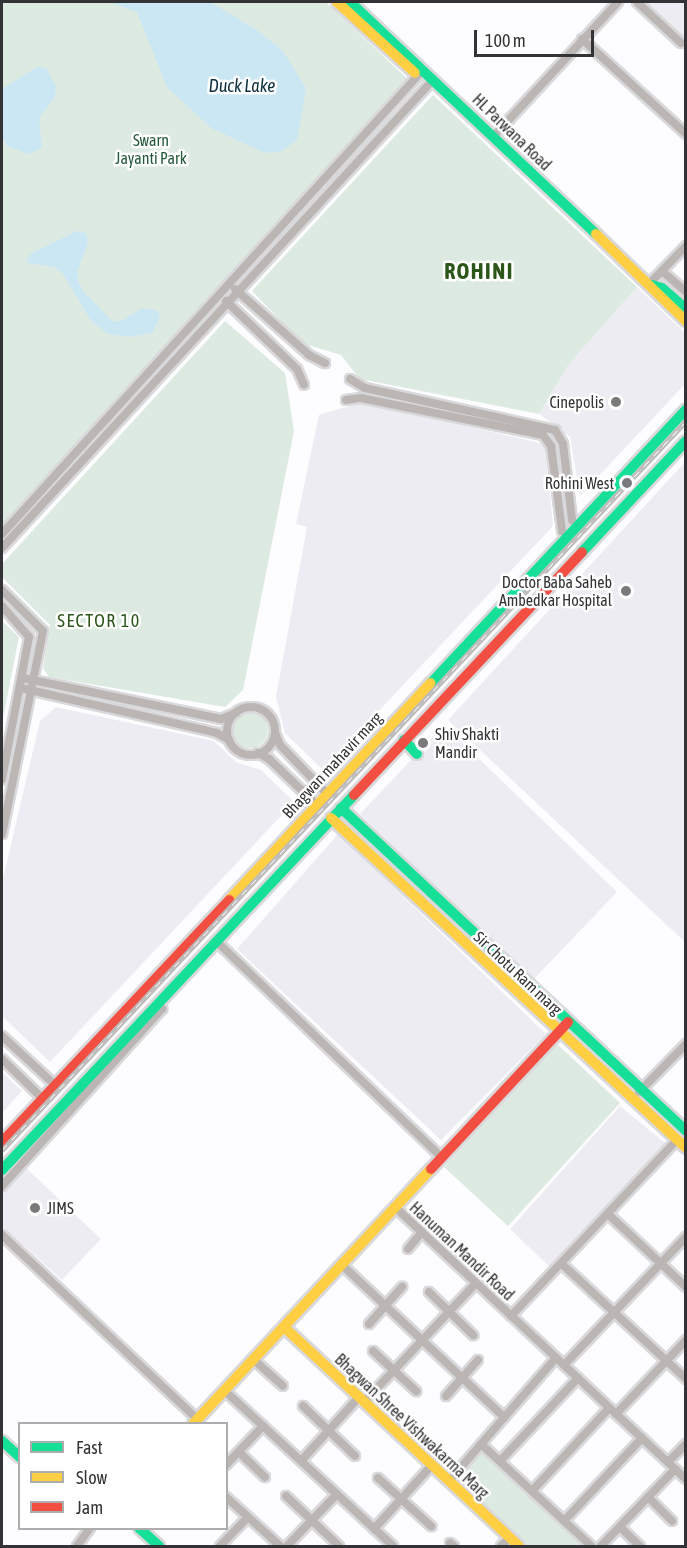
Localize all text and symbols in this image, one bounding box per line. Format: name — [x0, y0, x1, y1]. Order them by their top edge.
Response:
scale bar — [477, 18, 597, 56]
text: 100 m — [485, 30, 526, 51]
water label: Duck Lake — [209, 75, 275, 97]
street label: HL Parwana Road — [469, 90, 555, 174]
park label: Swarn Jayanti Park — [115, 130, 187, 168]
district label: ROHINI — [444, 259, 514, 285]
place label: Cinepolis — [549, 392, 604, 412]
marker: Cinepolis — [609, 395, 623, 409]
place label: Rohini West — [545, 473, 614, 493]
marker: Rohini West — [618, 474, 636, 492]
place label: Doctor Baba Saheb Ambedkar Hospital — [499, 572, 612, 610]
marker: Doctor Baba Saheb Ambedkar Hospital — [617, 582, 635, 600]
district label: SECTOR 10 — [57, 610, 141, 632]
street label: Bhagwan mahavir marg — [278, 708, 386, 822]
place label: Shiv Shakti Mandir — [435, 724, 499, 762]
marker: Shiv Shakti Mandir — [416, 736, 430, 750]
street label: Sir Chotu Ram marg — [470, 927, 566, 1019]
place label: JIMS — [47, 1198, 74, 1218]
street label: Hanuman Mandir Road — [406, 1198, 518, 1304]
marker: JIMS — [28, 1201, 42, 1215]
street label: Bhagwan Shree Vishwakarma Marg — [331, 1350, 493, 1502]
legend — [18, 1422, 228, 1530]
text: Fast — [76, 1437, 103, 1458]
text: Slow — [76, 1467, 107, 1488]
text: Jam — [76, 1497, 103, 1518]

